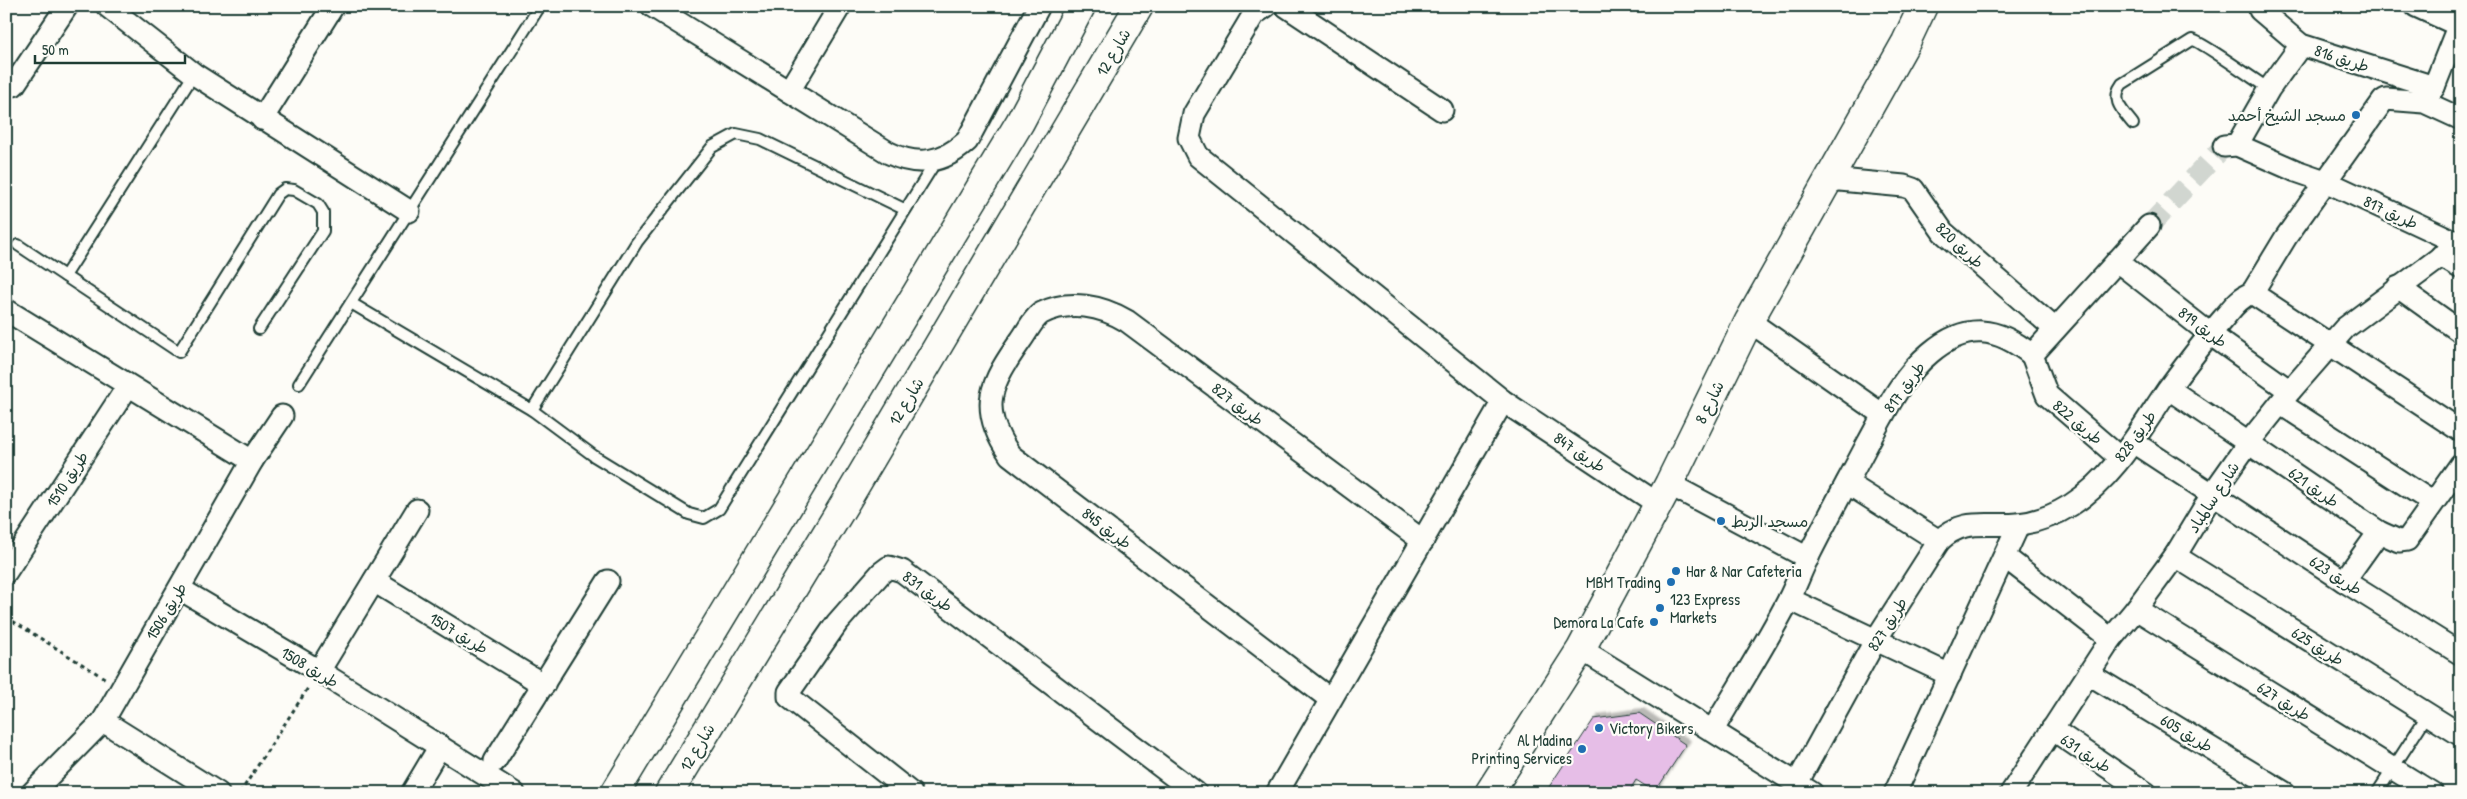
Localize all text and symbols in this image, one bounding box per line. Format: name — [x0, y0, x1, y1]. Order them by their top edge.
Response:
street label: شارع 12 — [1091, 24, 1136, 80]
scale bar — [35, 32, 185, 64]
text: 50 m — [42, 39, 69, 60]
street label: طريق 816 — [2312, 39, 2372, 77]
place label: مسجد الشيخ أحمد — [2228, 104, 2346, 126]
marker: مسجد الشيخ أحمد — [2350, 109, 2362, 121]
street label: طريق 817 — [2360, 190, 2422, 234]
street label: طريق 820 — [1931, 217, 1989, 273]
street label: طريق 819 — [2174, 301, 2232, 353]
street label: طريق 817 — [1878, 357, 1930, 417]
street label: شارع 12 — [883, 373, 930, 429]
street label: طريق 827 — [1208, 377, 1268, 431]
street label: شارع 8 — [1689, 377, 1730, 428]
street label: طريق 822 — [2048, 395, 2108, 449]
street label: طريق 828 — [2109, 406, 2161, 466]
street label: طريق 847 — [1550, 427, 1610, 477]
street label: طريق 1510 — [41, 447, 93, 511]
street label: شارع سالمباد — [2182, 457, 2245, 537]
street label: طريق 621 — [2284, 462, 2344, 512]
street label: طريق 845 — [1078, 502, 1136, 554]
place label: مسجد الربط — [1731, 510, 1808, 532]
marker: مسجد الربط — [1715, 515, 1727, 527]
street label: طريق 623 — [2306, 550, 2366, 600]
place label: Har & Nar Cafeteria — [1686, 560, 1801, 582]
street label: طريق 831 — [898, 565, 958, 617]
marker: Har & Nar Cafeteria — [1670, 565, 1682, 577]
place label: MBM Trading — [1586, 571, 1661, 593]
marker: MBM Trading — [1665, 576, 1677, 588]
street label: طريق 1506 — [140, 578, 192, 644]
place label: 123 Express Markets — [1670, 588, 1740, 628]
street label: طريق 827 — [1862, 593, 1912, 655]
marker: 123 Express Markets — [1654, 602, 1666, 614]
street label: طريق 1507 — [425, 607, 493, 659]
place label: Demora La Cafe — [1554, 611, 1645, 633]
marker: Demora La Cafe — [1648, 616, 1660, 628]
street label: طريق 625 — [2288, 621, 2348, 671]
street label: طريق 1508 — [277, 641, 343, 693]
street label: طريق 627 — [2253, 676, 2315, 726]
street label: طريق 605 — [2157, 709, 2217, 757]
place label: Victory Bikers — [1609, 717, 1693, 739]
street label: شارع 12 — [674, 719, 721, 775]
marker: Victory Bikers — [1593, 722, 1605, 734]
street label: طريق 631 — [2056, 728, 2116, 778]
place label: Al Madina Printing Services — [1472, 729, 1572, 769]
marker: Al Madina Printing Services — [1576, 743, 1588, 755]

